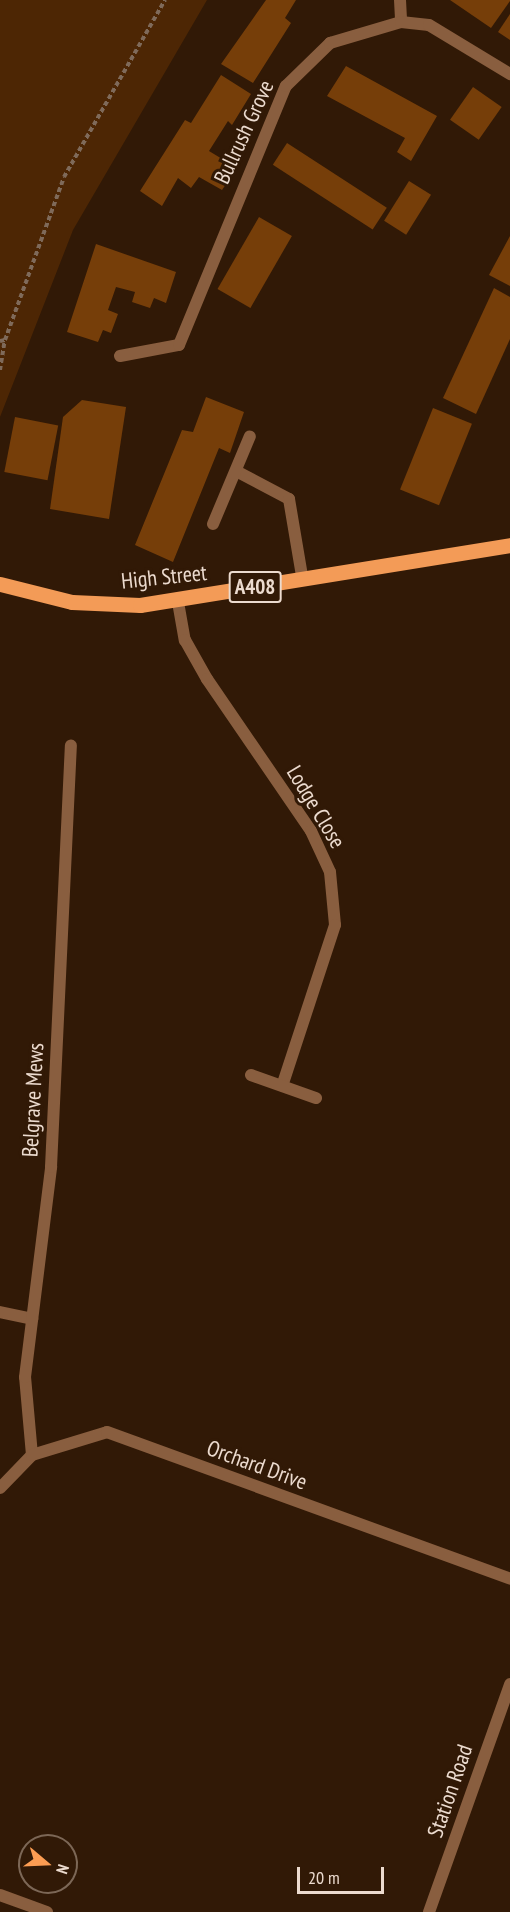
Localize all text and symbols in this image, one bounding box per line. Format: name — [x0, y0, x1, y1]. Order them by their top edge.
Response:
street label: Bullrush Grove — [209, 76, 279, 188]
street label: High Street — [120, 559, 208, 595]
road number: A408 — [228, 569, 282, 605]
street label: Lodge Close — [281, 761, 351, 853]
street label: Belgrave Mews — [17, 1042, 49, 1158]
street label: Orchard Drive — [203, 1435, 311, 1495]
street label: Station Road — [422, 1741, 478, 1841]
north arrow — [18, 1834, 78, 1894]
scale bar — [300, 1855, 387, 1893]
text: N — [52, 1862, 74, 1877]
text: 20 m — [308, 1866, 340, 1889]

